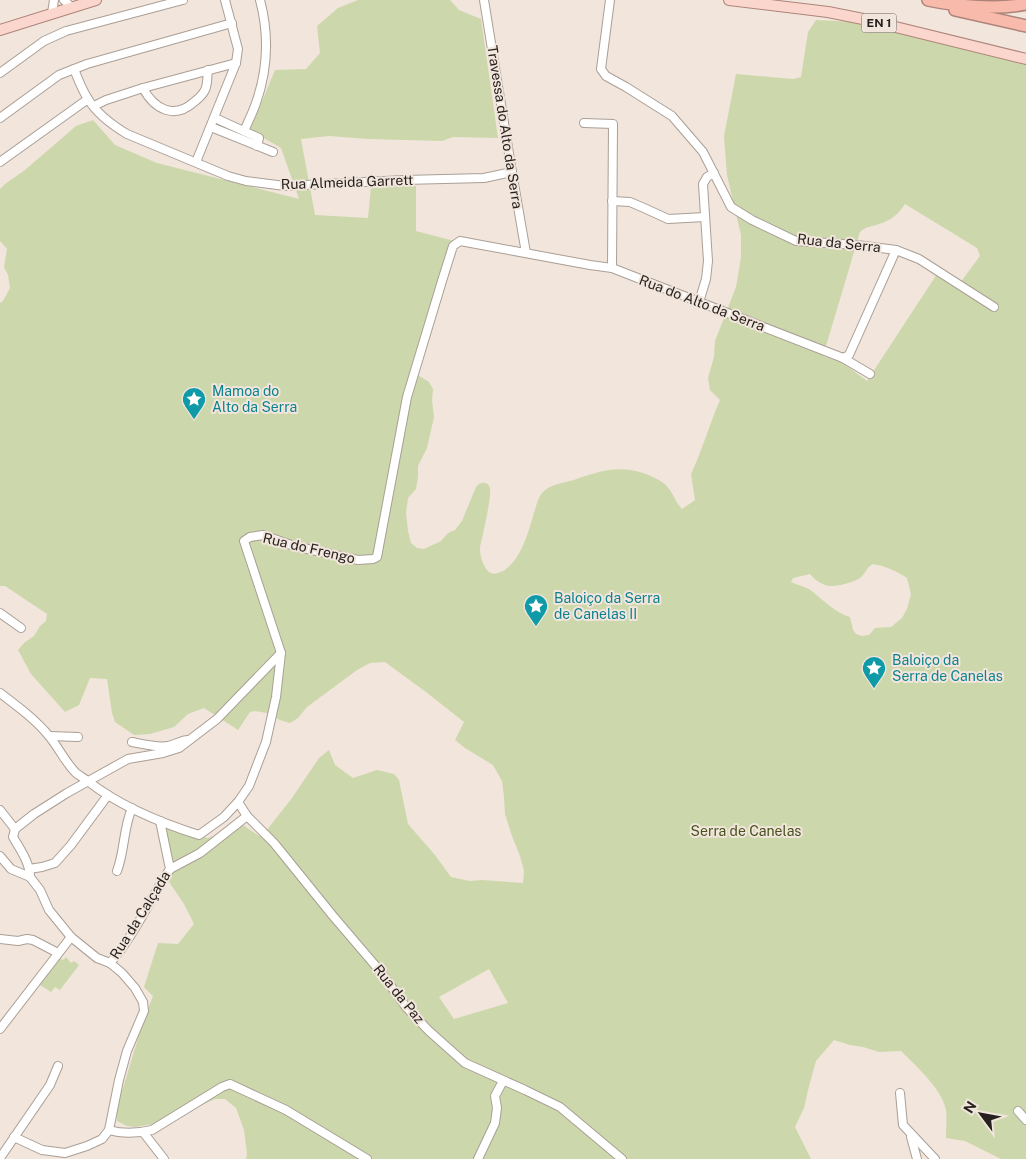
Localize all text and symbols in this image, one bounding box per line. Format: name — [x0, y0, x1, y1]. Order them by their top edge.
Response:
road number: EN 1 — [862, 13, 896, 32]
street label: Travessa do Alto da Serra — [484, 44, 526, 210]
street label: Rua Almeida Garrett — [281, 172, 413, 192]
street label: Rua da Serra — [797, 231, 881, 255]
street label: Rua do Alto da Serra — [637, 272, 767, 334]
place label: Mamoa do Alto da Serra — [212, 383, 297, 415]
place icon: Mamoa do Alto da Serra — [181, 386, 207, 420]
street label: Rua do Frengo — [261, 530, 357, 566]
place label: Baloiço da Serra de Canelas II — [554, 590, 660, 622]
place icon: Baloiço da Serra de Canelas II — [523, 593, 549, 627]
place label: Baloiço da Serra de Canelas — [892, 652, 1003, 684]
place icon: Baloiço da Serra de Canelas — [861, 655, 887, 689]
park label: Serra de Canelas — [691, 823, 801, 839]
street label: Rua da Calçada — [107, 868, 173, 962]
street label: Rua da Paz — [370, 961, 428, 1027]
north arrow — [956, 1089, 1006, 1139]
text: N — [960, 1098, 980, 1116]

